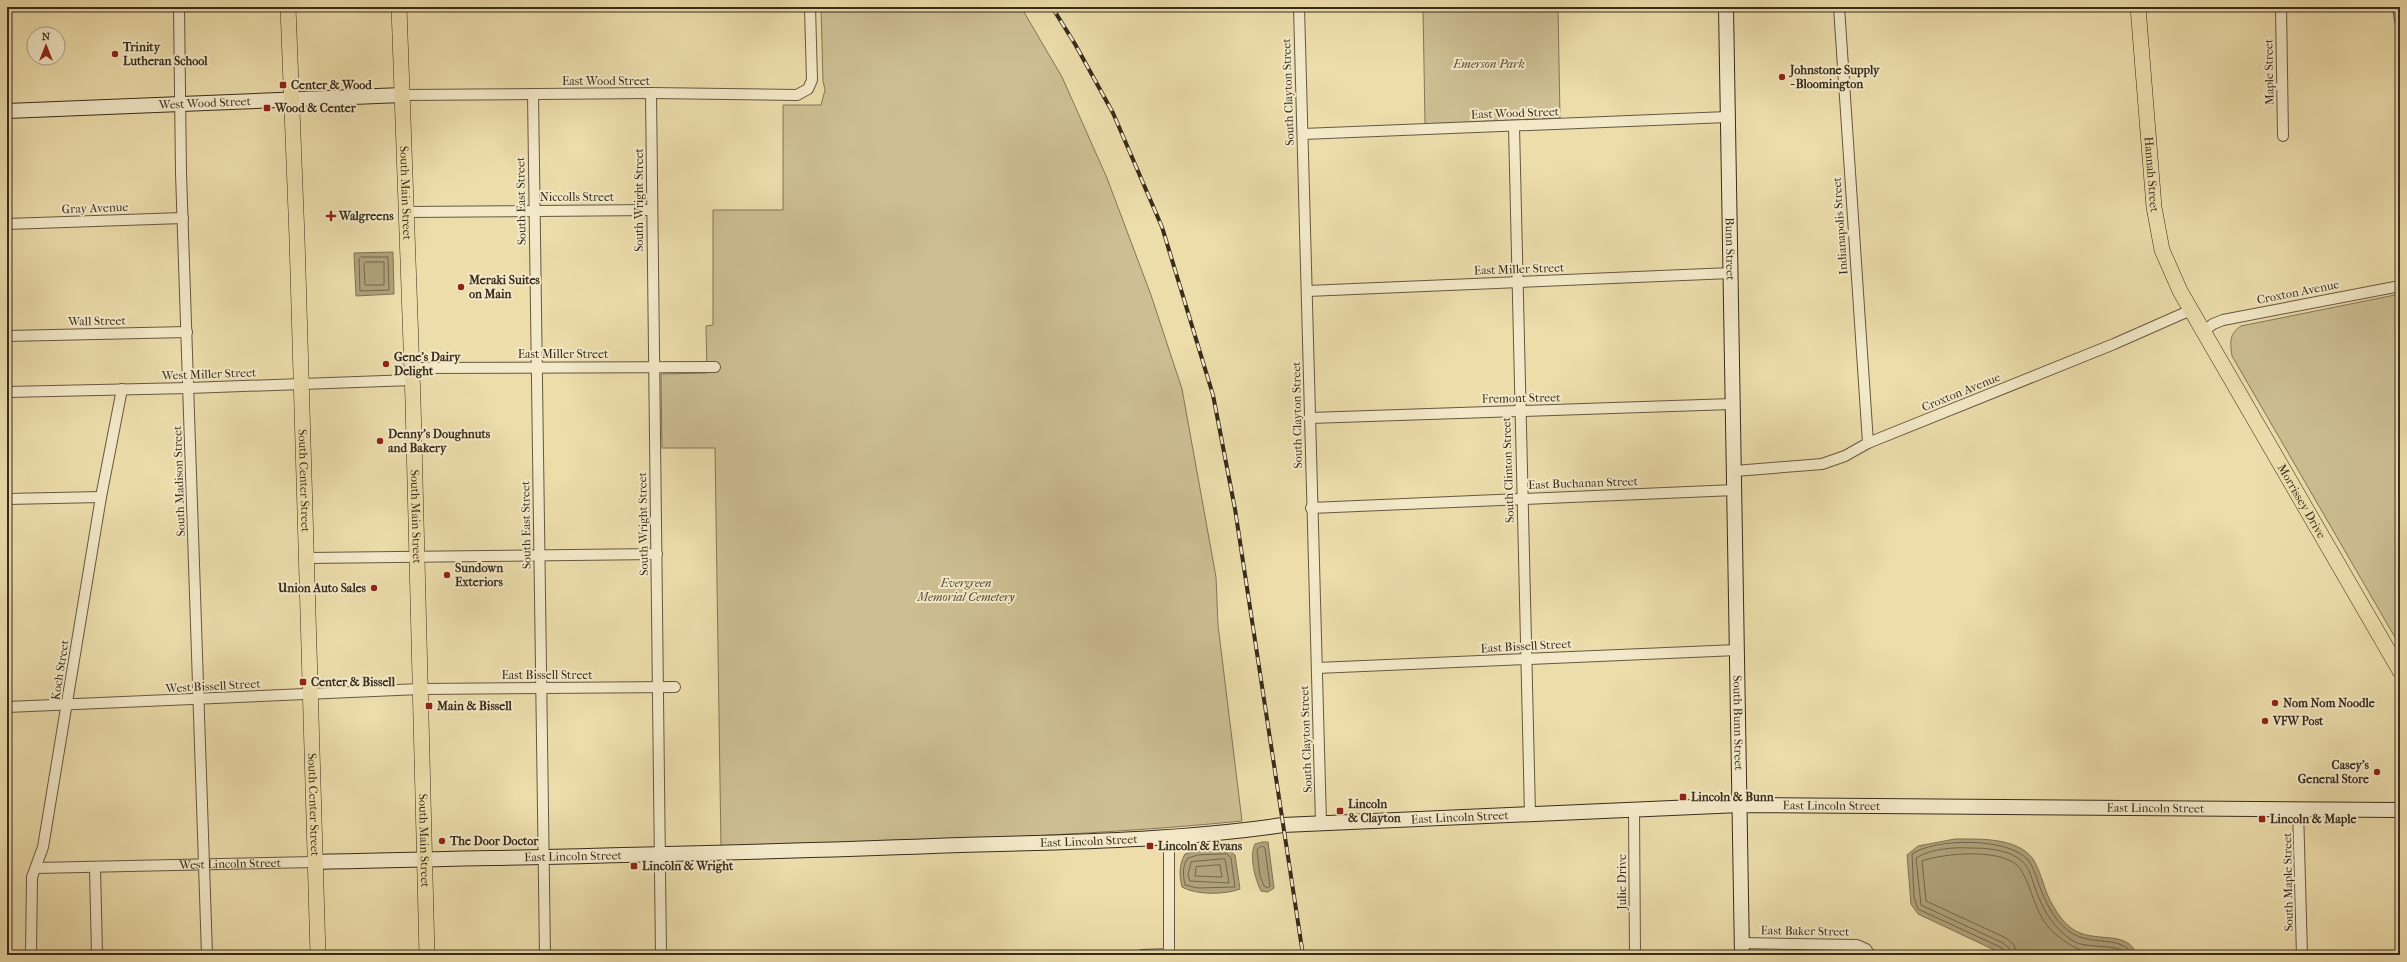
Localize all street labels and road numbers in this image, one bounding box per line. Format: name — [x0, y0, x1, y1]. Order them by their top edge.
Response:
street label: South Clayton Street — [1279, 37, 1297, 146]
street label: Maple Street — [2261, 38, 2277, 105]
street label: East Wood Street — [562, 74, 651, 88]
street label: West Wood Street — [157, 94, 252, 112]
street label: East Wood Street — [1471, 104, 1560, 122]
street label: Hannah Street — [2141, 136, 2162, 214]
street label: South Main Street — [397, 146, 414, 241]
street label: South Wright Street — [632, 147, 646, 252]
street label: South East Street — [513, 156, 529, 245]
street label: Indianapolis Street — [1830, 176, 1850, 275]
street label: Niccolls Street — [540, 190, 615, 204]
street label: Gray Avenue — [61, 200, 129, 216]
street label: Bunn Street — [1723, 217, 1738, 281]
street label: East Miller Street — [1474, 260, 1565, 278]
street label: Croxton Avenue — [2256, 277, 2340, 307]
street label: Wall Street — [67, 313, 127, 329]
street label: East Miller Street — [518, 347, 609, 361]
street label: South Clayton Street — [1289, 361, 1305, 469]
street label: West Miller Street — [160, 365, 257, 383]
street label: Croxton Avenue — [1920, 370, 2002, 414]
street label: Fremont Street — [1482, 390, 1561, 406]
street label: South Clinton Street — [1499, 416, 1517, 523]
street label: South Madison Street — [170, 425, 188, 537]
street label: South Center Street — [296, 429, 313, 533]
street label: Morrissey Drive — [2275, 461, 2329, 541]
street label: South Main Street — [408, 470, 424, 565]
street label: South Wright Street — [635, 471, 651, 576]
street label: East Buchanan Street — [1528, 474, 1639, 492]
street label: South East Street — [518, 480, 534, 569]
street label: East Bissell Street — [1480, 637, 1573, 655]
street label: Koch Street — [48, 638, 72, 701]
street label: East Bissell Street — [501, 668, 593, 682]
street label: South Bunn Street — [1730, 675, 1746, 771]
street label: West Bissell Street — [164, 676, 262, 696]
street label: South Clayton Street — [1297, 684, 1315, 793]
street label: South Center Street — [305, 753, 322, 857]
street label: South Main Street — [416, 793, 432, 888]
street label: East Lincoln Street — [1783, 798, 1881, 813]
street label: East Lincoln Street — [2107, 801, 2205, 816]
street label: East Lincoln Street — [1411, 808, 1510, 826]
street label: East Lincoln Street — [1040, 832, 1139, 850]
street label: South Maple Street — [2280, 832, 2296, 932]
street label: East Lincoln Street — [524, 848, 623, 864]
street label: Julie Drive — [1615, 854, 1629, 911]
street label: West Lincoln Street — [178, 856, 282, 872]
street label: East Baker Street — [1760, 923, 1850, 939]

